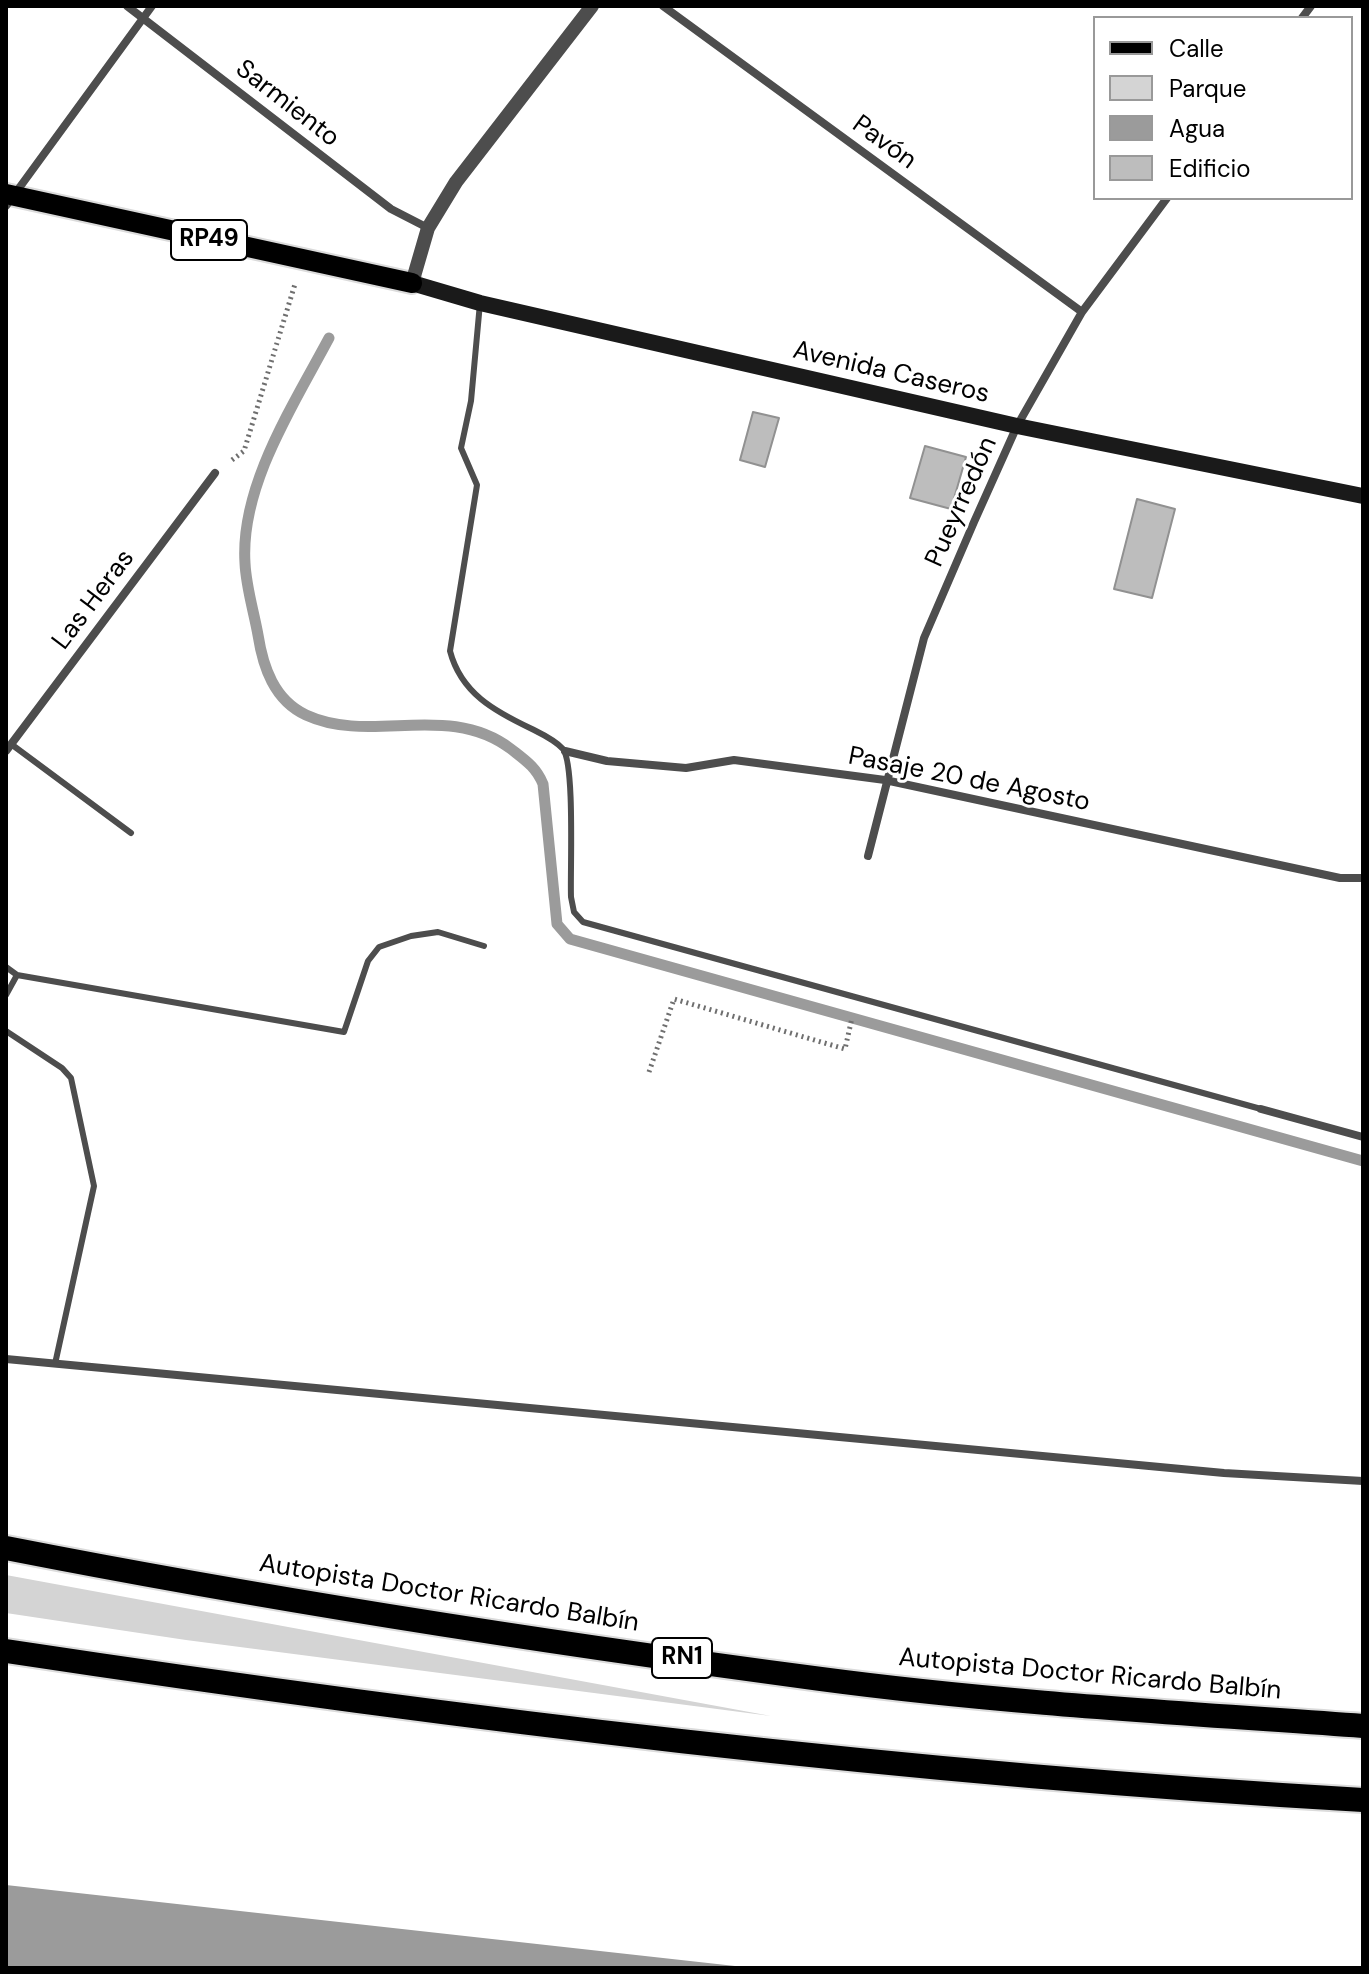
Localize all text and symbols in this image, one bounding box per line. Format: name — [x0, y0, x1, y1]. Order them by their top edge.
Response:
legend — [1093, 16, 1353, 200]
text: Calle — [1169, 33, 1224, 64]
street label: Sarmiento — [229, 54, 345, 154]
text: Parque — [1169, 73, 1246, 104]
street label: Pavón — [846, 109, 922, 177]
text: Agua — [1169, 113, 1225, 144]
text: Edificio — [1169, 153, 1251, 184]
road number: RP49 — [171, 220, 247, 260]
street label: Avenida Caseros — [790, 335, 992, 411]
street label: Pueyrredón — [920, 432, 1004, 572]
street label: Las Heras — [46, 544, 142, 656]
street label: Pasaje 20 de Agosto — [845, 741, 1093, 819]
street label: Autopista Doctor Ricardo Balbín — [257, 1549, 641, 1639]
road number: RN1 — [652, 1638, 712, 1678]
street label: Autopista Doctor Ricardo Balbín — [897, 1643, 1283, 1707]

